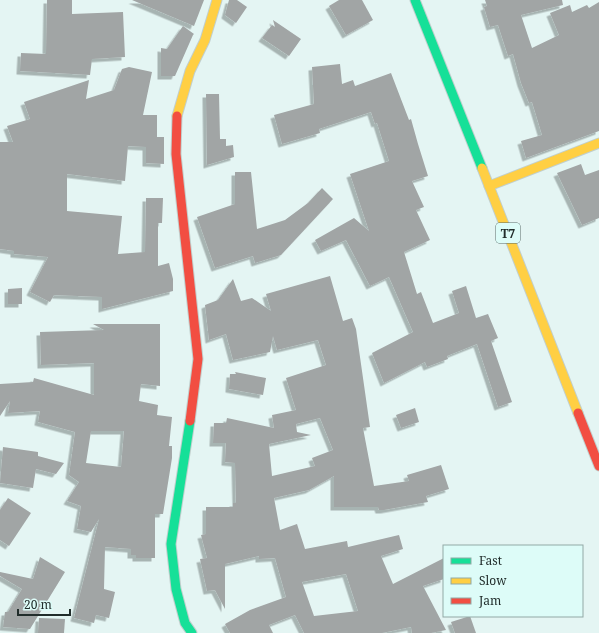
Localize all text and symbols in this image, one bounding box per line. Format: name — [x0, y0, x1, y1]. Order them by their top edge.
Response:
road number: T7 — [496, 223, 520, 243]
legend — [443, 545, 583, 617]
text: Fast — [479, 552, 502, 569]
text: Slow — [479, 572, 507, 589]
scale bar — [18, 591, 70, 617]
text: Jam — [478, 592, 501, 609]
text: 20 m — [24, 596, 52, 613]

